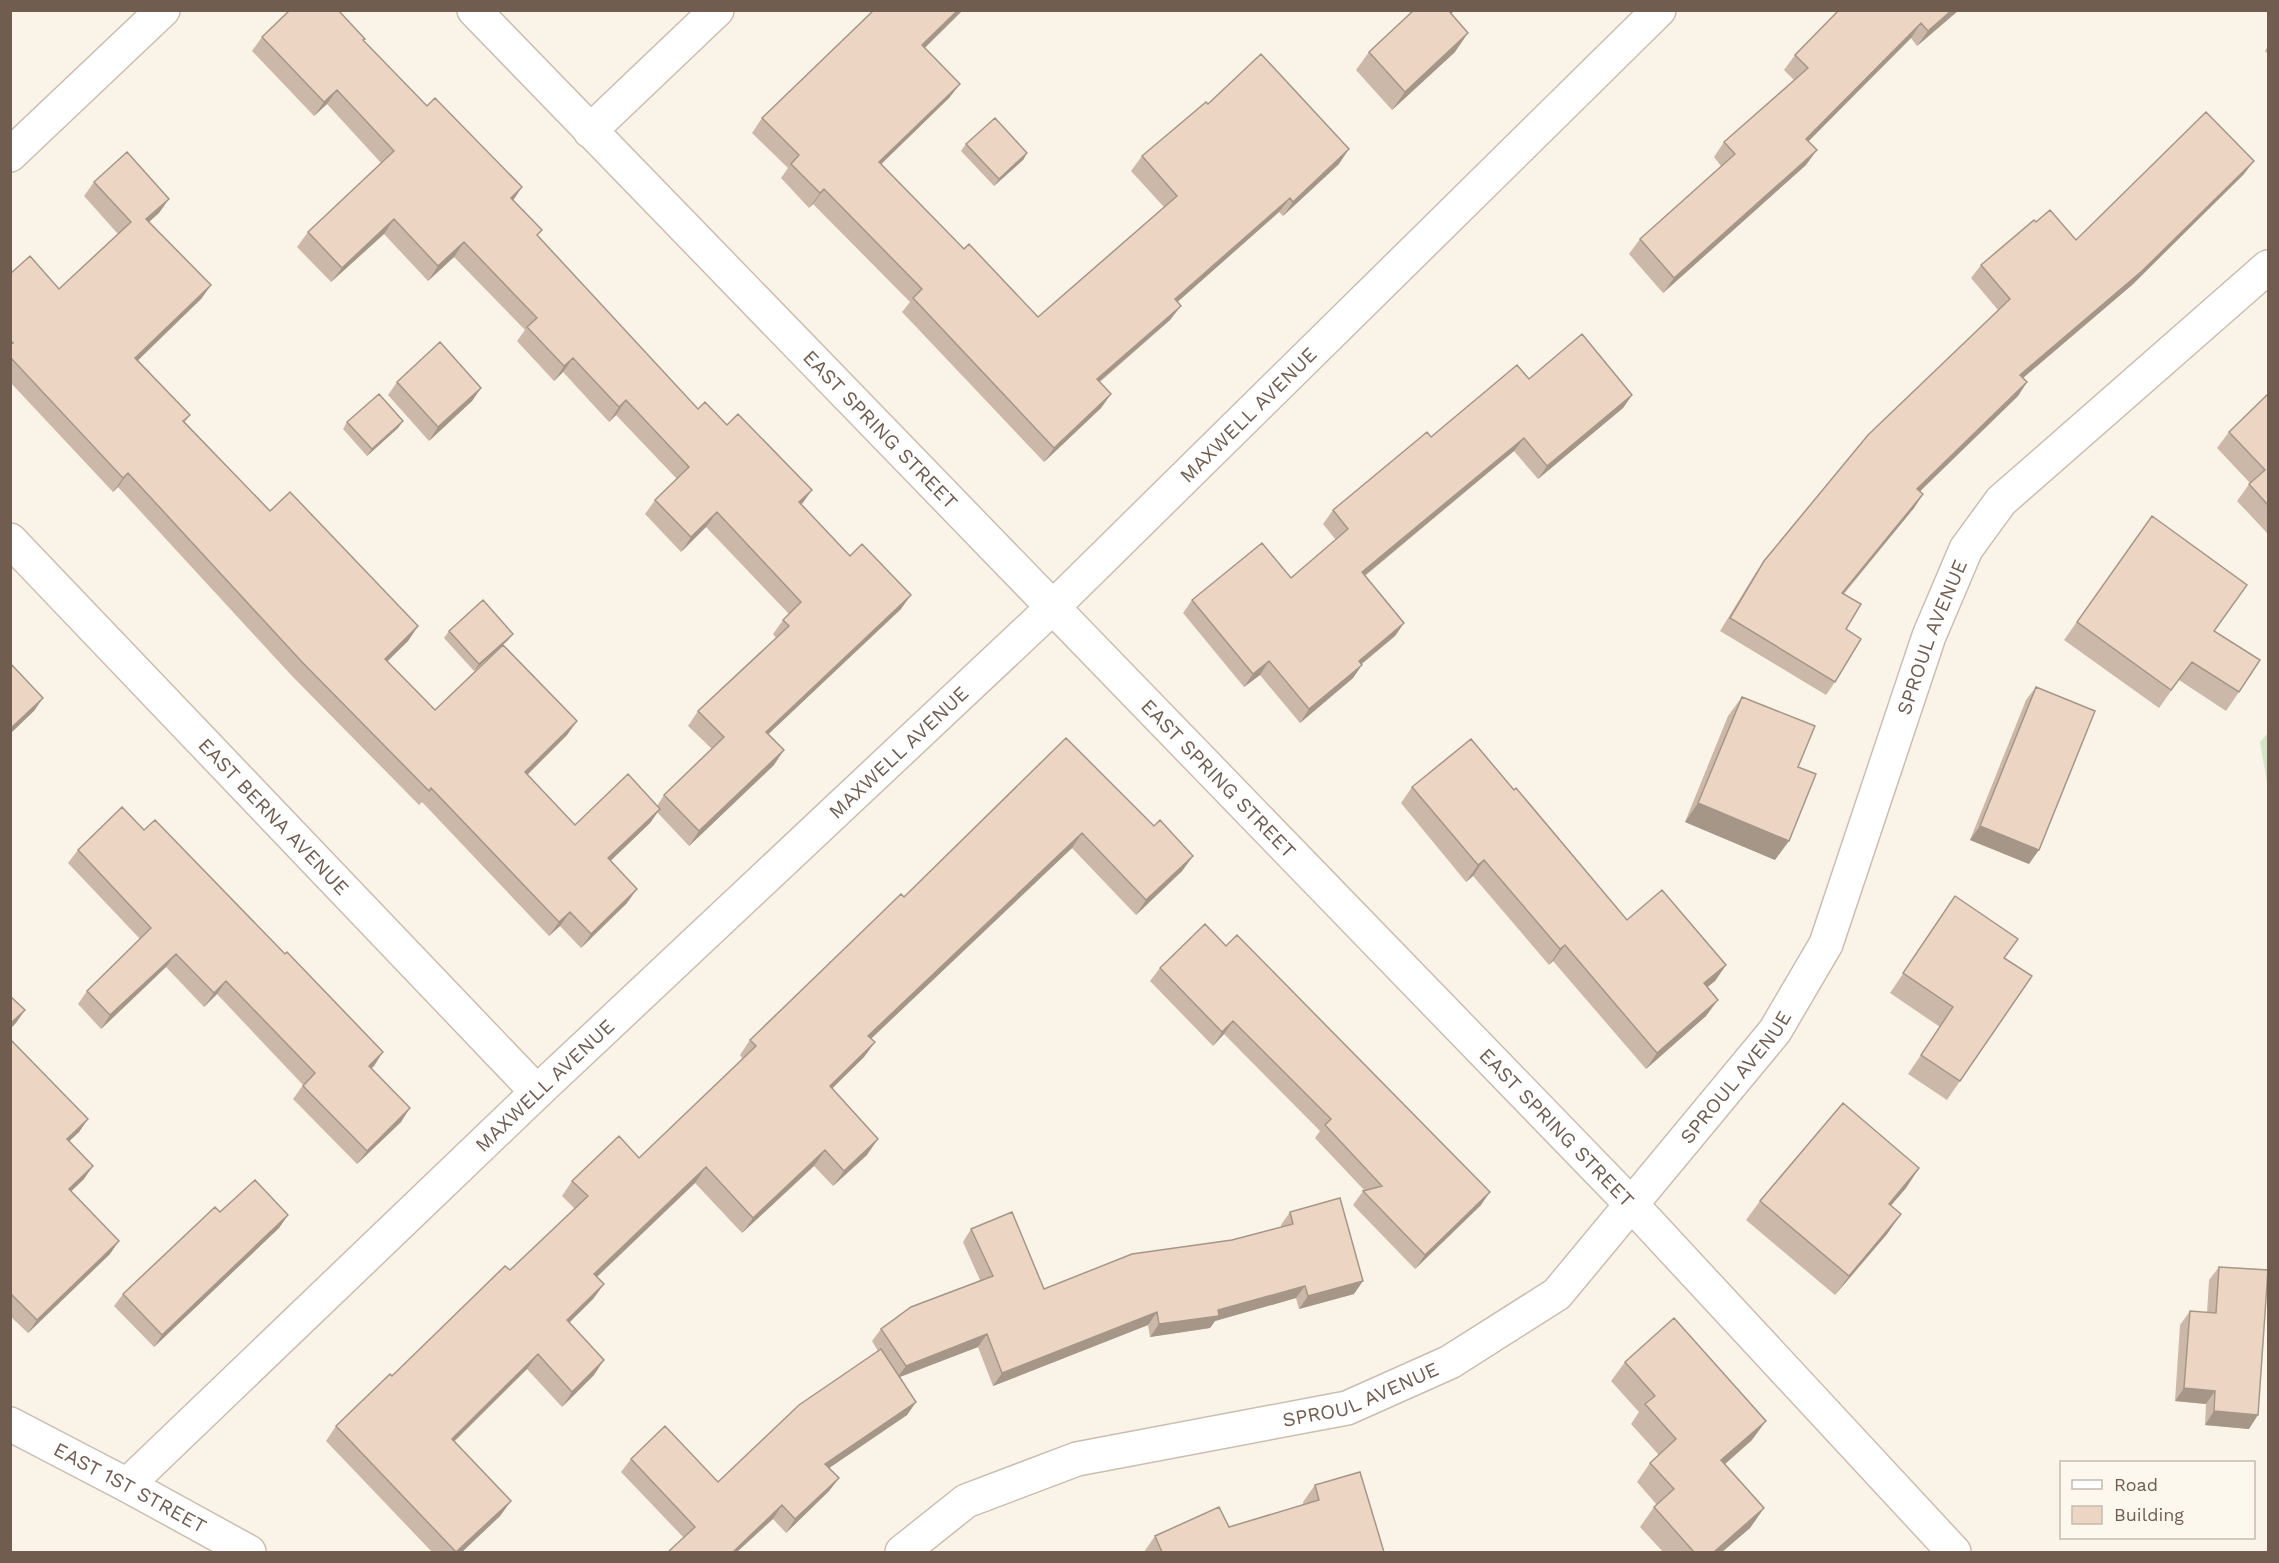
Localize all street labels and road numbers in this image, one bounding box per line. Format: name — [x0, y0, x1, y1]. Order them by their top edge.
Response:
street label: MAXWELL AVENUE — [1175, 342, 1322, 487]
street label: EAST SPRING STREET — [798, 345, 963, 514]
street label: SPROUL AVENUE — [1892, 556, 1972, 718]
street label: MAXWELL AVENUE — [824, 681, 973, 824]
street label: EAST SPRING STREET — [1136, 694, 1301, 863]
street label: EAST BERNA AVENUE — [193, 733, 354, 900]
street label: SPROUL AVENUE — [1675, 1006, 1796, 1148]
street label: MAXWELL AVENUE — [470, 1014, 619, 1157]
street label: EAST SPRING STREET — [1474, 1043, 1639, 1212]
street label: SPROUL AVENUE — [1281, 1357, 1442, 1432]
street label: EAST 1ST STREET — [50, 1437, 211, 1538]

